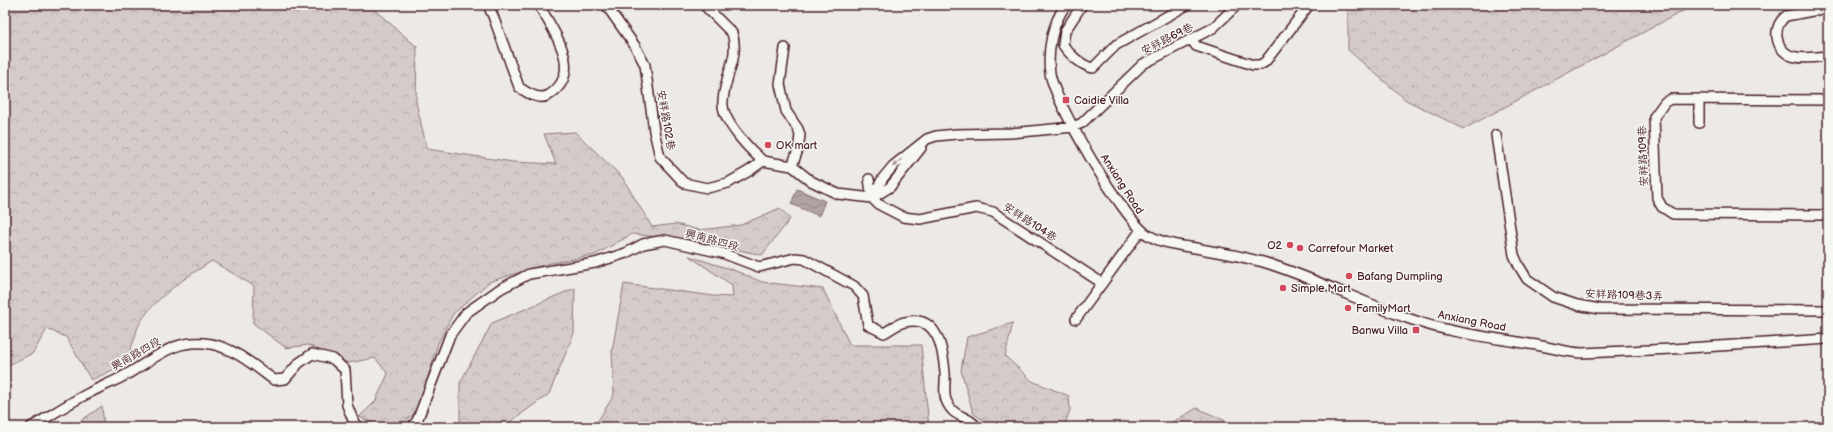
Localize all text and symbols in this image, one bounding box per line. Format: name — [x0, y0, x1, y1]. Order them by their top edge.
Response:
street label: 安祥路69巷 — [1139, 20, 1195, 58]
street label: 安祥路102巷 — [654, 89, 678, 151]
place label: Caidie Villa — [1074, 94, 1129, 107]
marker: Caidie Villa — [1061, 95, 1071, 105]
street label: 安祥路109巷 — [1635, 125, 1651, 187]
place label: OK mart — [776, 139, 818, 152]
marker: OK mart — [763, 140, 773, 150]
street label: Anxiang Road — [1098, 152, 1146, 216]
one-way arrow — [892, 159, 902, 168]
street label: 安祥路104巷 — [1001, 200, 1059, 244]
street label: 興南路四段 — [684, 227, 740, 253]
place label: O2 — [1267, 239, 1283, 252]
marker: O2 — [1285, 240, 1295, 250]
place label: Carrefour Market — [1308, 242, 1394, 255]
marker: Carrefour Market — [1295, 243, 1305, 253]
place label: Bafang Dumpling — [1357, 270, 1443, 283]
marker: Bafang Dumpling — [1344, 271, 1354, 281]
place label: Simple Mart — [1291, 282, 1351, 295]
marker: Simple Mart — [1278, 283, 1288, 293]
street label: 安祥路109巷3弄 — [1584, 287, 1664, 303]
place label: FamilyMart — [1356, 302, 1411, 315]
marker: FamilyMart — [1343, 303, 1353, 313]
street label: Anxiang Road — [1437, 308, 1507, 334]
place label: Banwu Villa — [1352, 324, 1408, 337]
marker: Banwu Villa — [1411, 325, 1421, 335]
street label: 興南路四段 — [109, 335, 163, 373]

